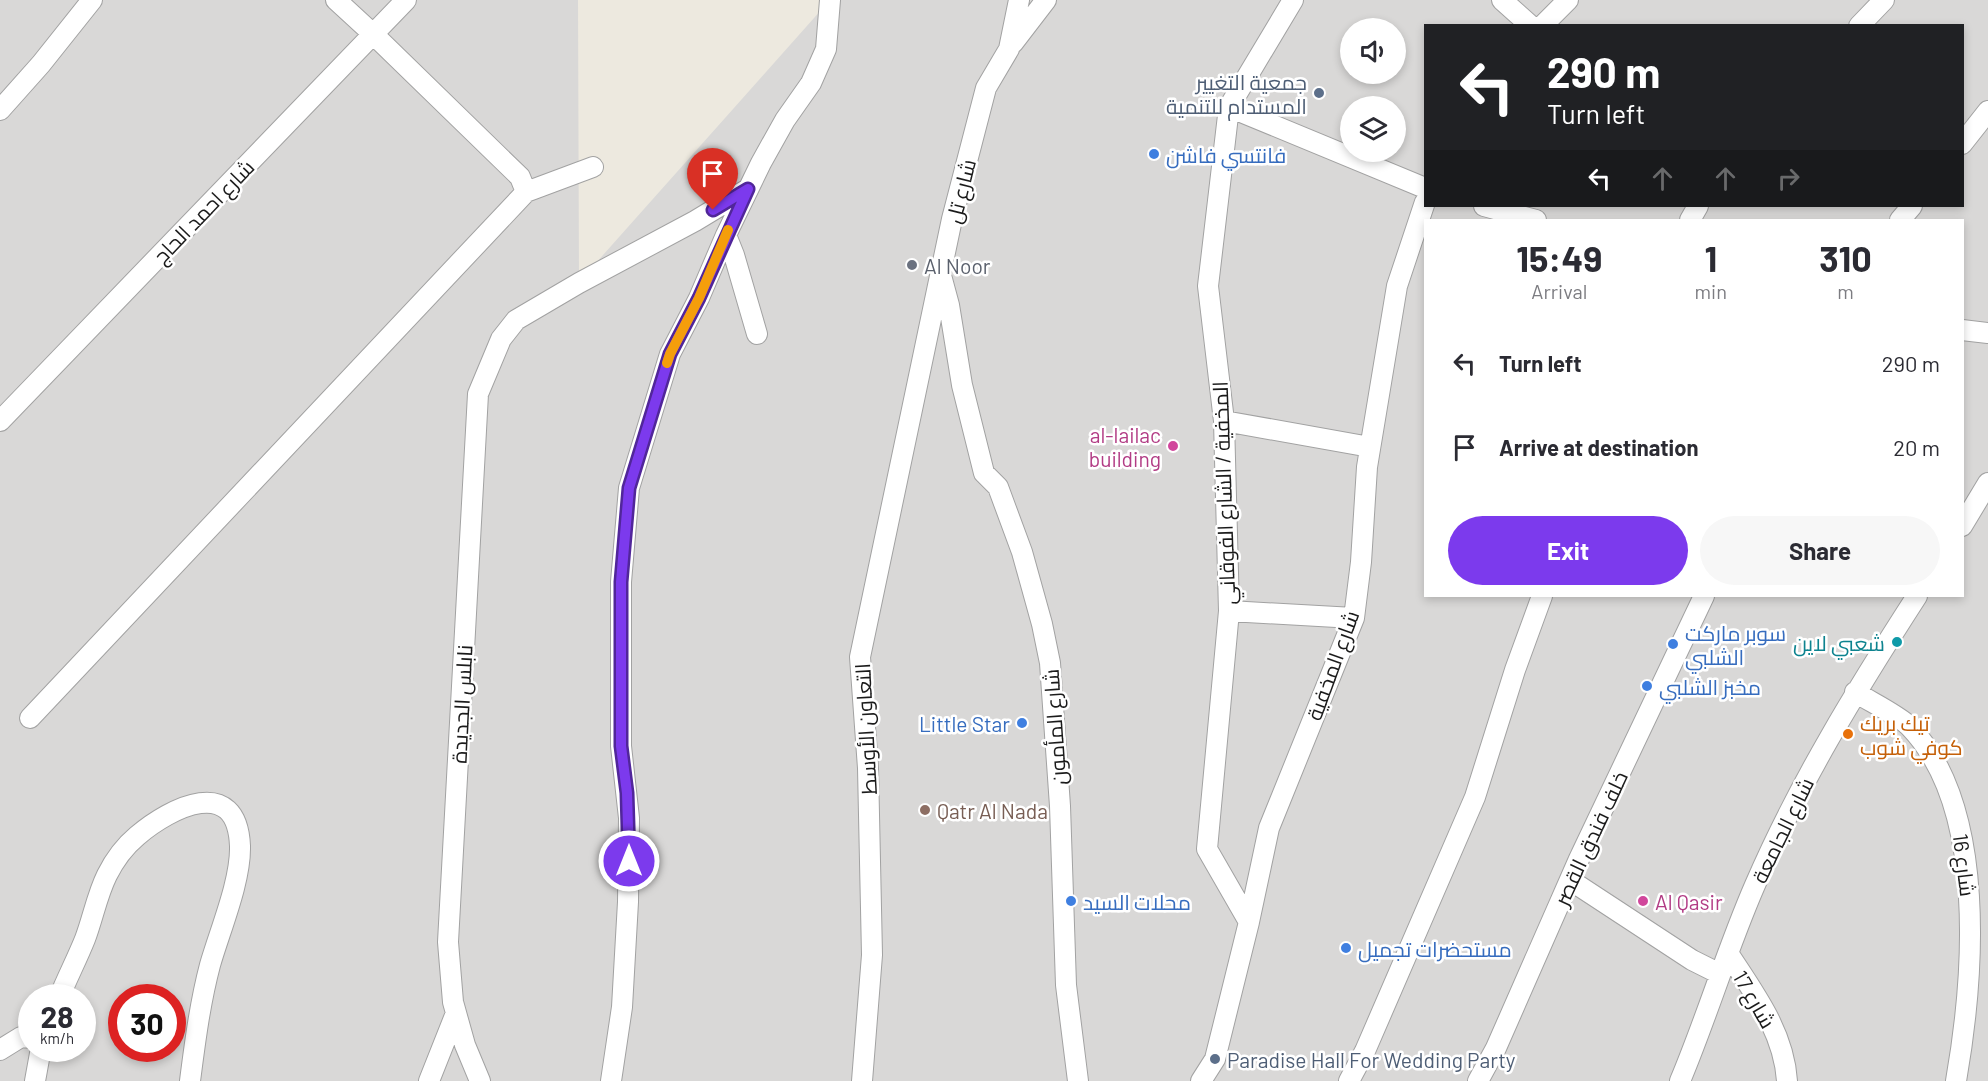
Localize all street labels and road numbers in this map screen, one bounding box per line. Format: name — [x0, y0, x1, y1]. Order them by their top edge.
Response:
street label: شارع احمد الحاج — [147, 154, 261, 270]
street label: شارع تل — [940, 156, 983, 226]
street label: المخفية / الشارع الفوقاني — [1207, 381, 1244, 605]
street label: شارع المخفية — [1301, 607, 1366, 724]
street label: نابلس الجديدة — [445, 644, 479, 764]
street label: التعاون الأوسط — [849, 663, 883, 795]
street label: شارع المأمون — [1037, 668, 1074, 786]
street label: خلف فندق القصر — [1548, 767, 1634, 911]
street label: شارع الجامعة — [1746, 773, 1821, 888]
street label: شارع 16 — [1946, 832, 1981, 898]
street label: شارع 17 — [1726, 966, 1781, 1034]

